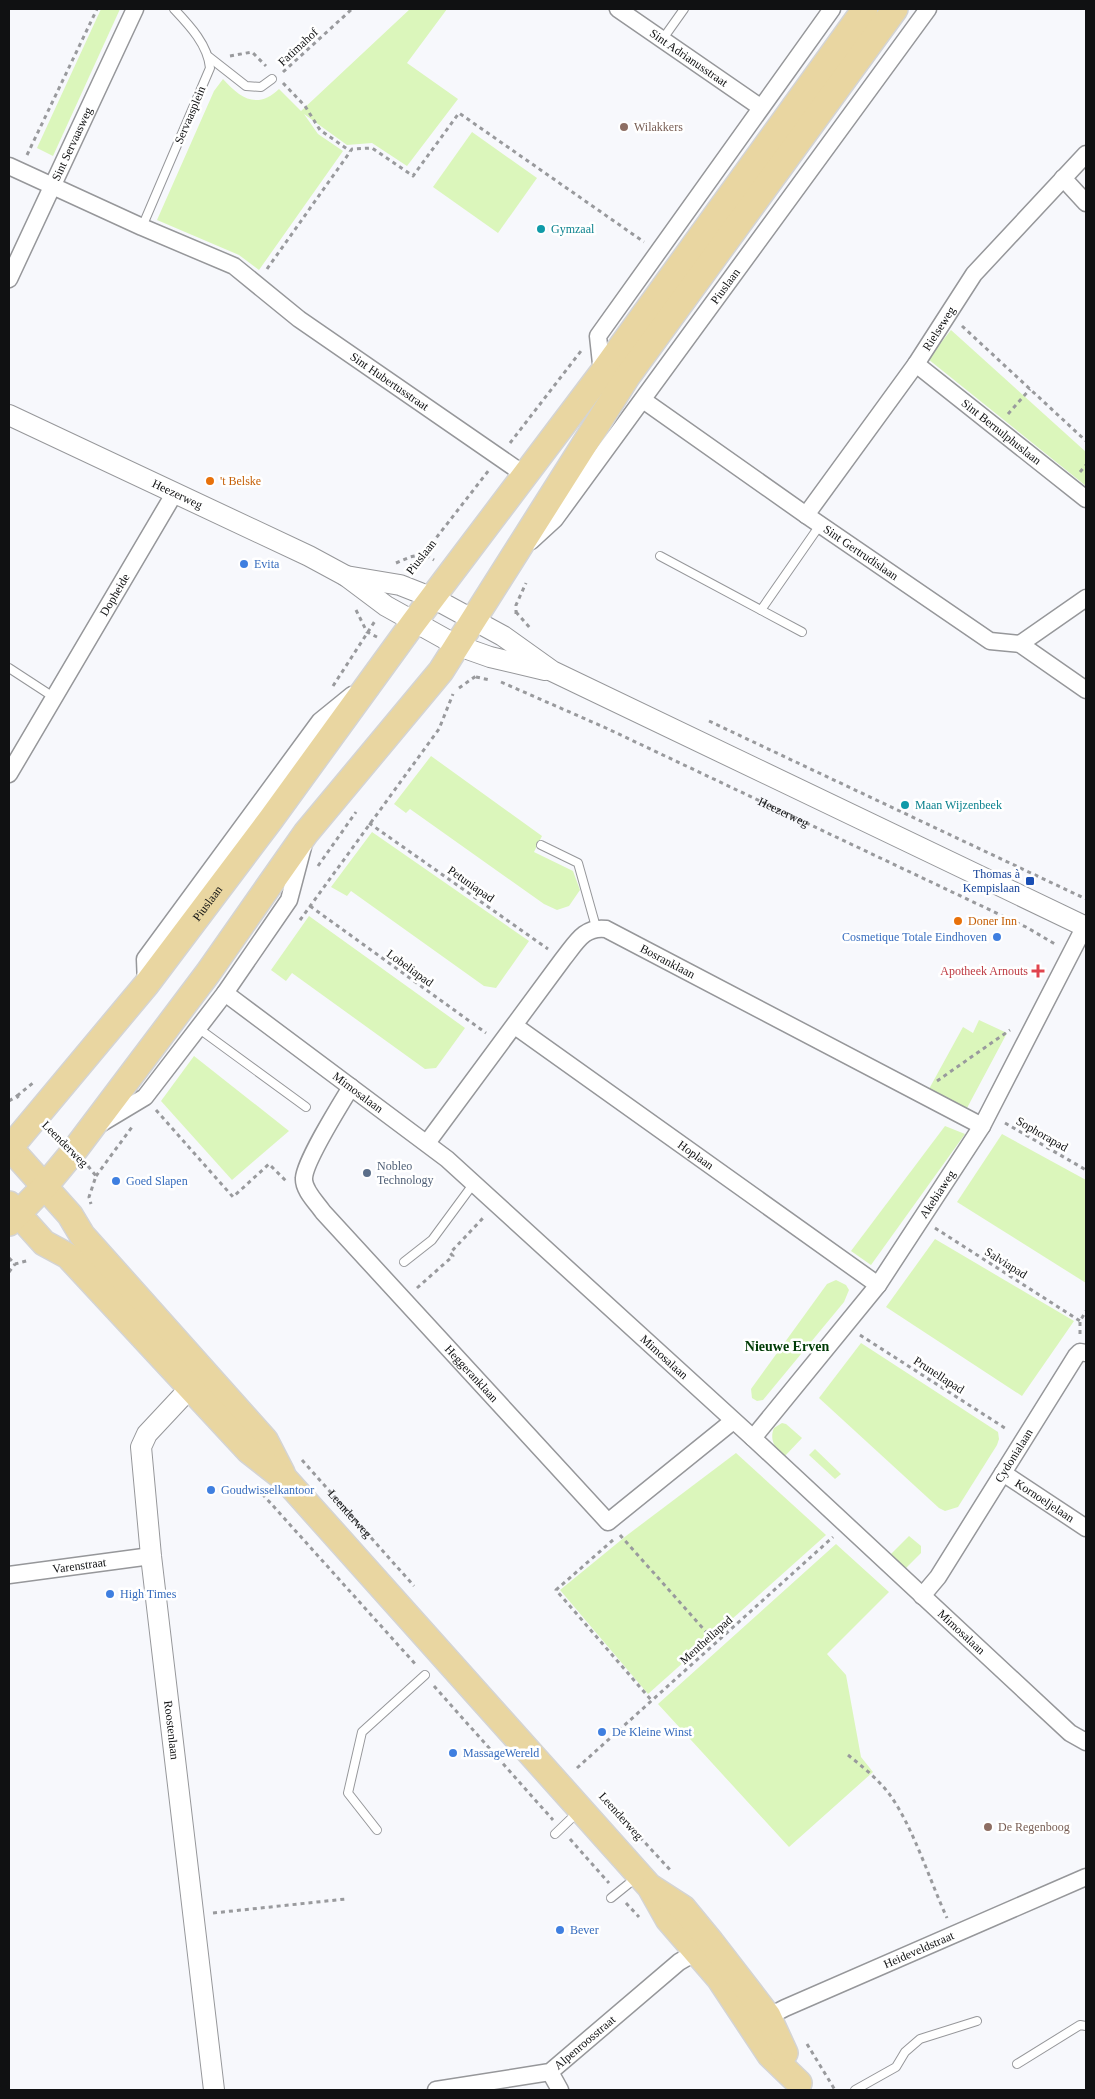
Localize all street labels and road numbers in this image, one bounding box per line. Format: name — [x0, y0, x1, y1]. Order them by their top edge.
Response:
street label: Fatimahof — [275, 25, 321, 69]
street label: Sint Adrianusstraat — [647, 26, 731, 90]
street label: Servaasplein — [172, 84, 208, 146]
street label: Sint Servaasweg — [49, 105, 95, 183]
street label: Piuslaan — [708, 266, 743, 307]
street label: Rielseweg — [919, 304, 958, 353]
street label: Sint Hubertusstraat — [347, 349, 432, 414]
street label: Sint Bernulphuslaan — [959, 396, 1044, 468]
street label: Heezerweg — [150, 476, 205, 512]
street label: Sint Gertrudislaan — [821, 522, 901, 583]
street label: Piuslaan — [403, 537, 439, 577]
street label: Dopheide — [97, 571, 132, 618]
street label: Heezerweg — [756, 794, 811, 830]
street label: Petuniapad — [445, 863, 497, 905]
street label: Piuslaan — [190, 883, 225, 924]
street label: Bosranklaan — [638, 941, 697, 981]
street label: Lobeliapad — [384, 946, 436, 990]
street label: Mimosalaan — [330, 1069, 386, 1116]
street label: Sophorapad — [1014, 1114, 1070, 1154]
street label: Leenderweg — [39, 1118, 91, 1170]
street label: Hoplaan — [675, 1137, 716, 1172]
street label: Akebiaweg — [917, 1168, 958, 1221]
street label: Salviapad — [982, 1245, 1030, 1281]
street label: Mimosalaan — [637, 1332, 691, 1382]
street label: Heggeranklaan — [442, 1342, 501, 1405]
street label: Prunellapad — [911, 1354, 967, 1396]
street label: Cydonialaan — [992, 1426, 1036, 1485]
street label: Kornoeljelaan — [1012, 1476, 1077, 1525]
street label: Leenderweg — [325, 1487, 375, 1541]
street label: Varenstraat — [52, 1555, 108, 1576]
street label: Mimosalaan — [935, 1607, 988, 1657]
street label: Menthellapad — [677, 1613, 735, 1667]
street label: Roostenlaan — [161, 1700, 182, 1760]
street label: Leenderweg — [596, 1789, 646, 1843]
street label: Heideveldstraat — [881, 1928, 957, 1971]
street label: Alpenroosstraat — [551, 2012, 619, 2072]

